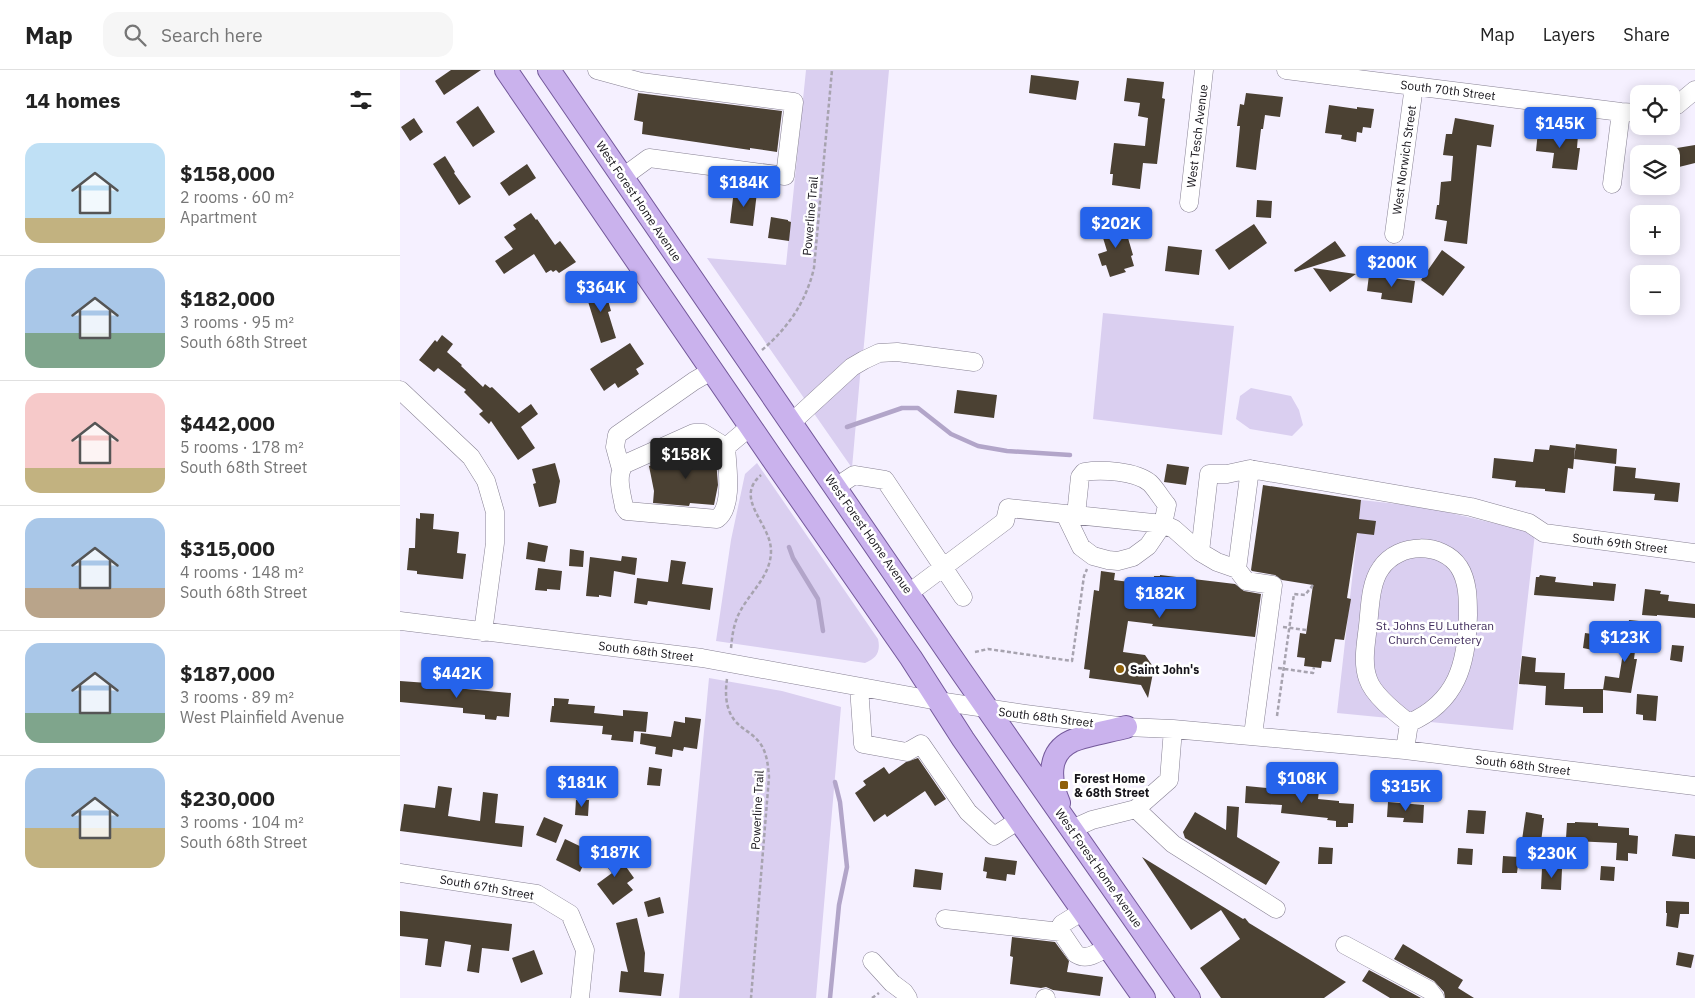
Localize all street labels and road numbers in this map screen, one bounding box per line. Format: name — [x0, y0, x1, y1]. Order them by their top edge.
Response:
street label: South 70th Street — [1400, 77, 1496, 103]
street label: West Tesch Avenue — [1183, 83, 1211, 189]
street label: West Norwich Street — [1389, 104, 1419, 216]
street label: West Forest Home Avenue — [593, 138, 685, 264]
street label: Powerline Trail — [799, 176, 821, 256]
street label: West Forest Home Avenue — [822, 472, 916, 597]
street label: South 69th Street — [1572, 530, 1668, 556]
street label: South 68th Street — [598, 638, 694, 664]
street label: South 68th Street — [998, 704, 1094, 730]
street label: South 68th Street — [1475, 752, 1571, 778]
street label: Powerline Trail — [747, 770, 767, 850]
street label: West Forest Home Avenue — [1052, 806, 1146, 931]
street label: South 67th Street — [439, 871, 535, 903]

